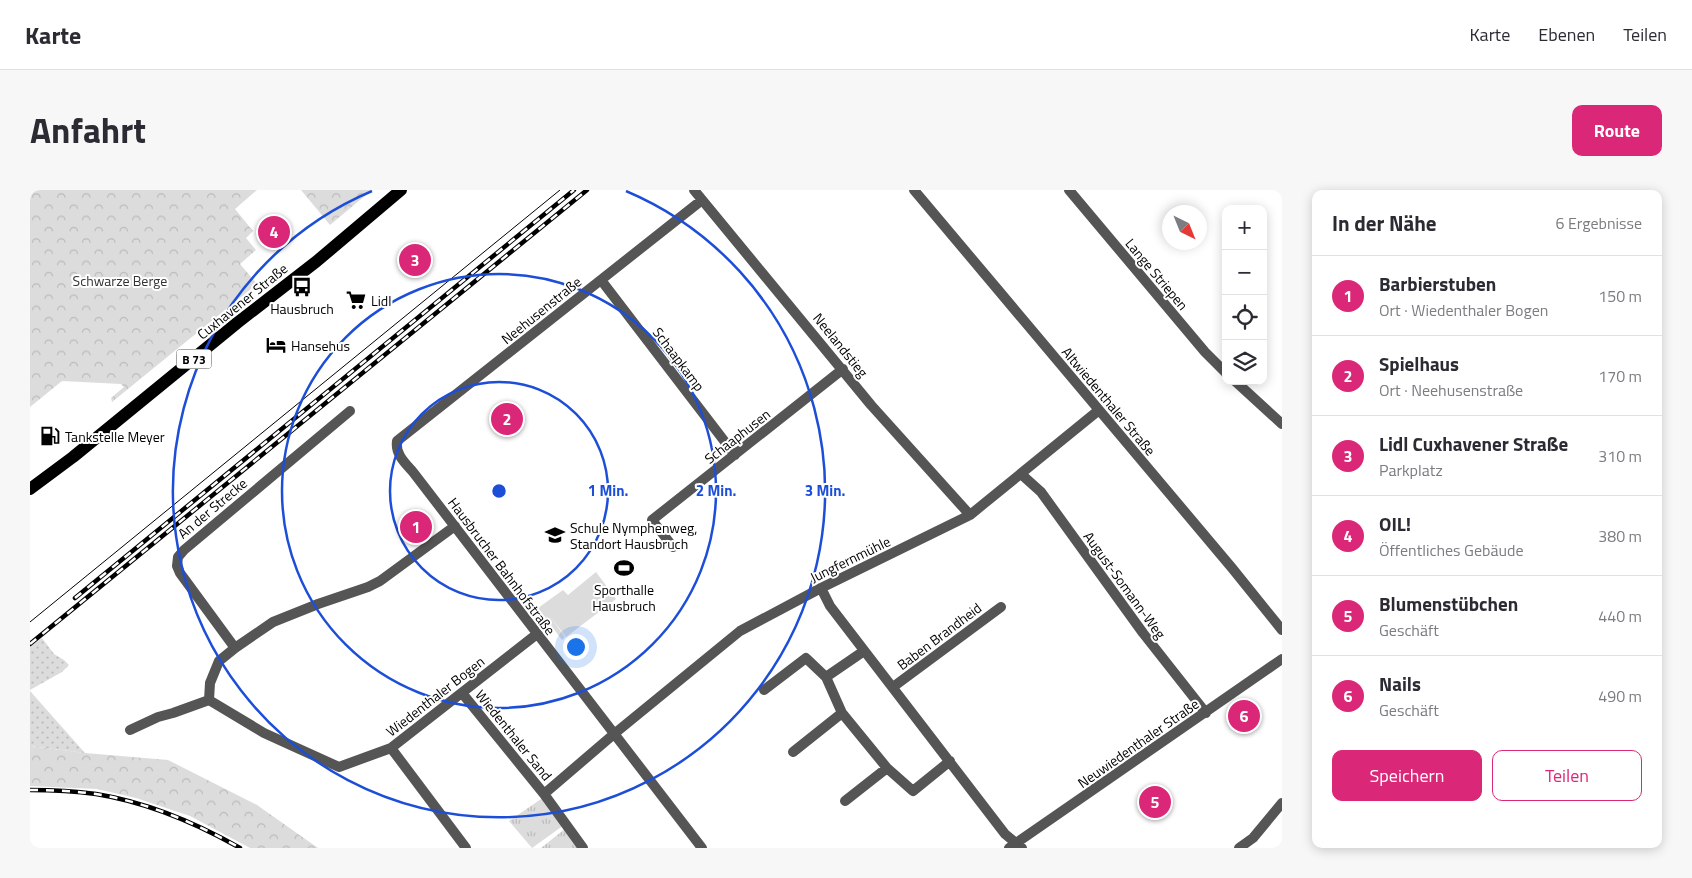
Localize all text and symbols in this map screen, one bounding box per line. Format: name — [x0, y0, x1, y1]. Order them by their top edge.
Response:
text: Karte — [25, 17, 81, 53]
text: Karte — [1469, 21, 1510, 48]
text: Ebenen — [1538, 21, 1595, 48]
text: Teilen — [1623, 21, 1667, 48]
text: Anfahrt — [30, 103, 146, 157]
button: Route — [1572, 105, 1662, 156]
north arrow — [1162, 205, 1207, 250]
map controls — [1222, 205, 1267, 385]
button: + — [1222, 205, 1267, 250]
text: In der Nähe — [1332, 207, 1437, 239]
text: 6 Ergebnisse — [1555, 211, 1642, 235]
pin: 4 — [258, 213, 290, 251]
street label: Lange Striepen — [1121, 234, 1193, 314]
pin: 3 — [399, 241, 431, 279]
button: − — [1222, 250, 1267, 295]
street label: Cuxhavener Straße — [192, 258, 292, 344]
text: Barbierstuben — [1379, 269, 1496, 298]
park label: Schwarze Berge — [73, 270, 167, 291]
street label: Neehusenstraße — [496, 271, 586, 349]
bus stop icon: Hausbruch — [291, 276, 313, 298]
text: 1 — [1344, 284, 1352, 308]
text: 150 m — [1598, 284, 1642, 308]
supermarket icon: Lidl — [345, 289, 367, 311]
place label: Lidl — [371, 290, 391, 311]
button: locate — [1222, 295, 1267, 340]
place label: Hausbruch — [270, 298, 334, 319]
text: Ort · Wiedenthaler Bogen — [1379, 298, 1548, 322]
street label: Neelandstieg — [808, 308, 874, 382]
street label: Schaapkamp — [648, 323, 710, 395]
hotel icon: Hansehus — [265, 334, 287, 356]
place label: Hansehus — [291, 335, 350, 356]
button: layers — [1222, 340, 1267, 385]
street label: Altwiedenthaler Straße — [1057, 342, 1161, 460]
text: Spielhaus — [1379, 349, 1459, 378]
road number: B 73 — [176, 350, 212, 368]
text: 2 — [1344, 364, 1352, 388]
text: 170 m — [1598, 364, 1642, 388]
text: Ort · Neehusenstraße — [1379, 378, 1523, 402]
pin: 2 — [491, 400, 523, 438]
street label: Schaaphusen — [700, 404, 774, 468]
fuel station icon: Tankstelle Meyer — [39, 425, 61, 447]
place label: Tankstelle Meyer — [65, 426, 165, 447]
text: Lidl Cuxhavener Straße — [1379, 429, 1568, 458]
text: 3 — [1344, 444, 1352, 468]
text: 310 m — [1598, 444, 1642, 468]
text: Parkplatz — [1379, 458, 1443, 482]
street label: An der Strecke — [173, 473, 251, 543]
text: 1 Min. — [588, 479, 628, 502]
text: 2 Min. — [696, 479, 736, 502]
text: 3 Min. — [805, 479, 845, 502]
centre of rings — [490, 482, 508, 500]
street label: Hausbrucher Bahnhofstraße — [443, 493, 561, 639]
pin: 1 — [400, 508, 432, 546]
text: OIL! — [1379, 509, 1411, 538]
place label: Schule Nymphenweg, Standort Hausbruch — [570, 517, 697, 554]
school or university icon: Schule Nymphenweg, Standort Hausbruch — [544, 524, 566, 546]
text: 4 — [1344, 524, 1352, 548]
text: 380 m — [1598, 524, 1642, 548]
street label: August-Somann-Weg — [1079, 527, 1171, 643]
street label: Jungfernmühle — [806, 530, 894, 588]
text: Öffentliches Gebäude — [1379, 538, 1523, 562]
sports icon: Sporthalle Hausbruch — [613, 557, 635, 579]
place label: Sporthalle Hausbruch — [592, 579, 656, 616]
text: Blumenstübchen — [1379, 589, 1518, 618]
street label: Baben Brandheid — [892, 597, 986, 675]
text: 5 — [1344, 604, 1352, 628]
text: 440 m — [1598, 604, 1642, 628]
text: Geschäft — [1379, 618, 1439, 642]
your location — [563, 634, 589, 660]
street label: Wiedenthaler Bogen — [381, 651, 489, 741]
text: Nails — [1379, 669, 1421, 698]
text: 6 — [1344, 684, 1352, 708]
text: 490 m — [1598, 684, 1642, 708]
street label: Wiedenthaler Sand — [471, 685, 557, 785]
street label: Neuwiedenthaler Straße — [1073, 693, 1203, 793]
pin: 6 — [1228, 697, 1260, 735]
text: Geschäft — [1379, 698, 1439, 722]
button: Speichern — [1332, 750, 1482, 801]
button: Teilen — [1492, 750, 1642, 801]
pin: 5 — [1139, 783, 1171, 821]

